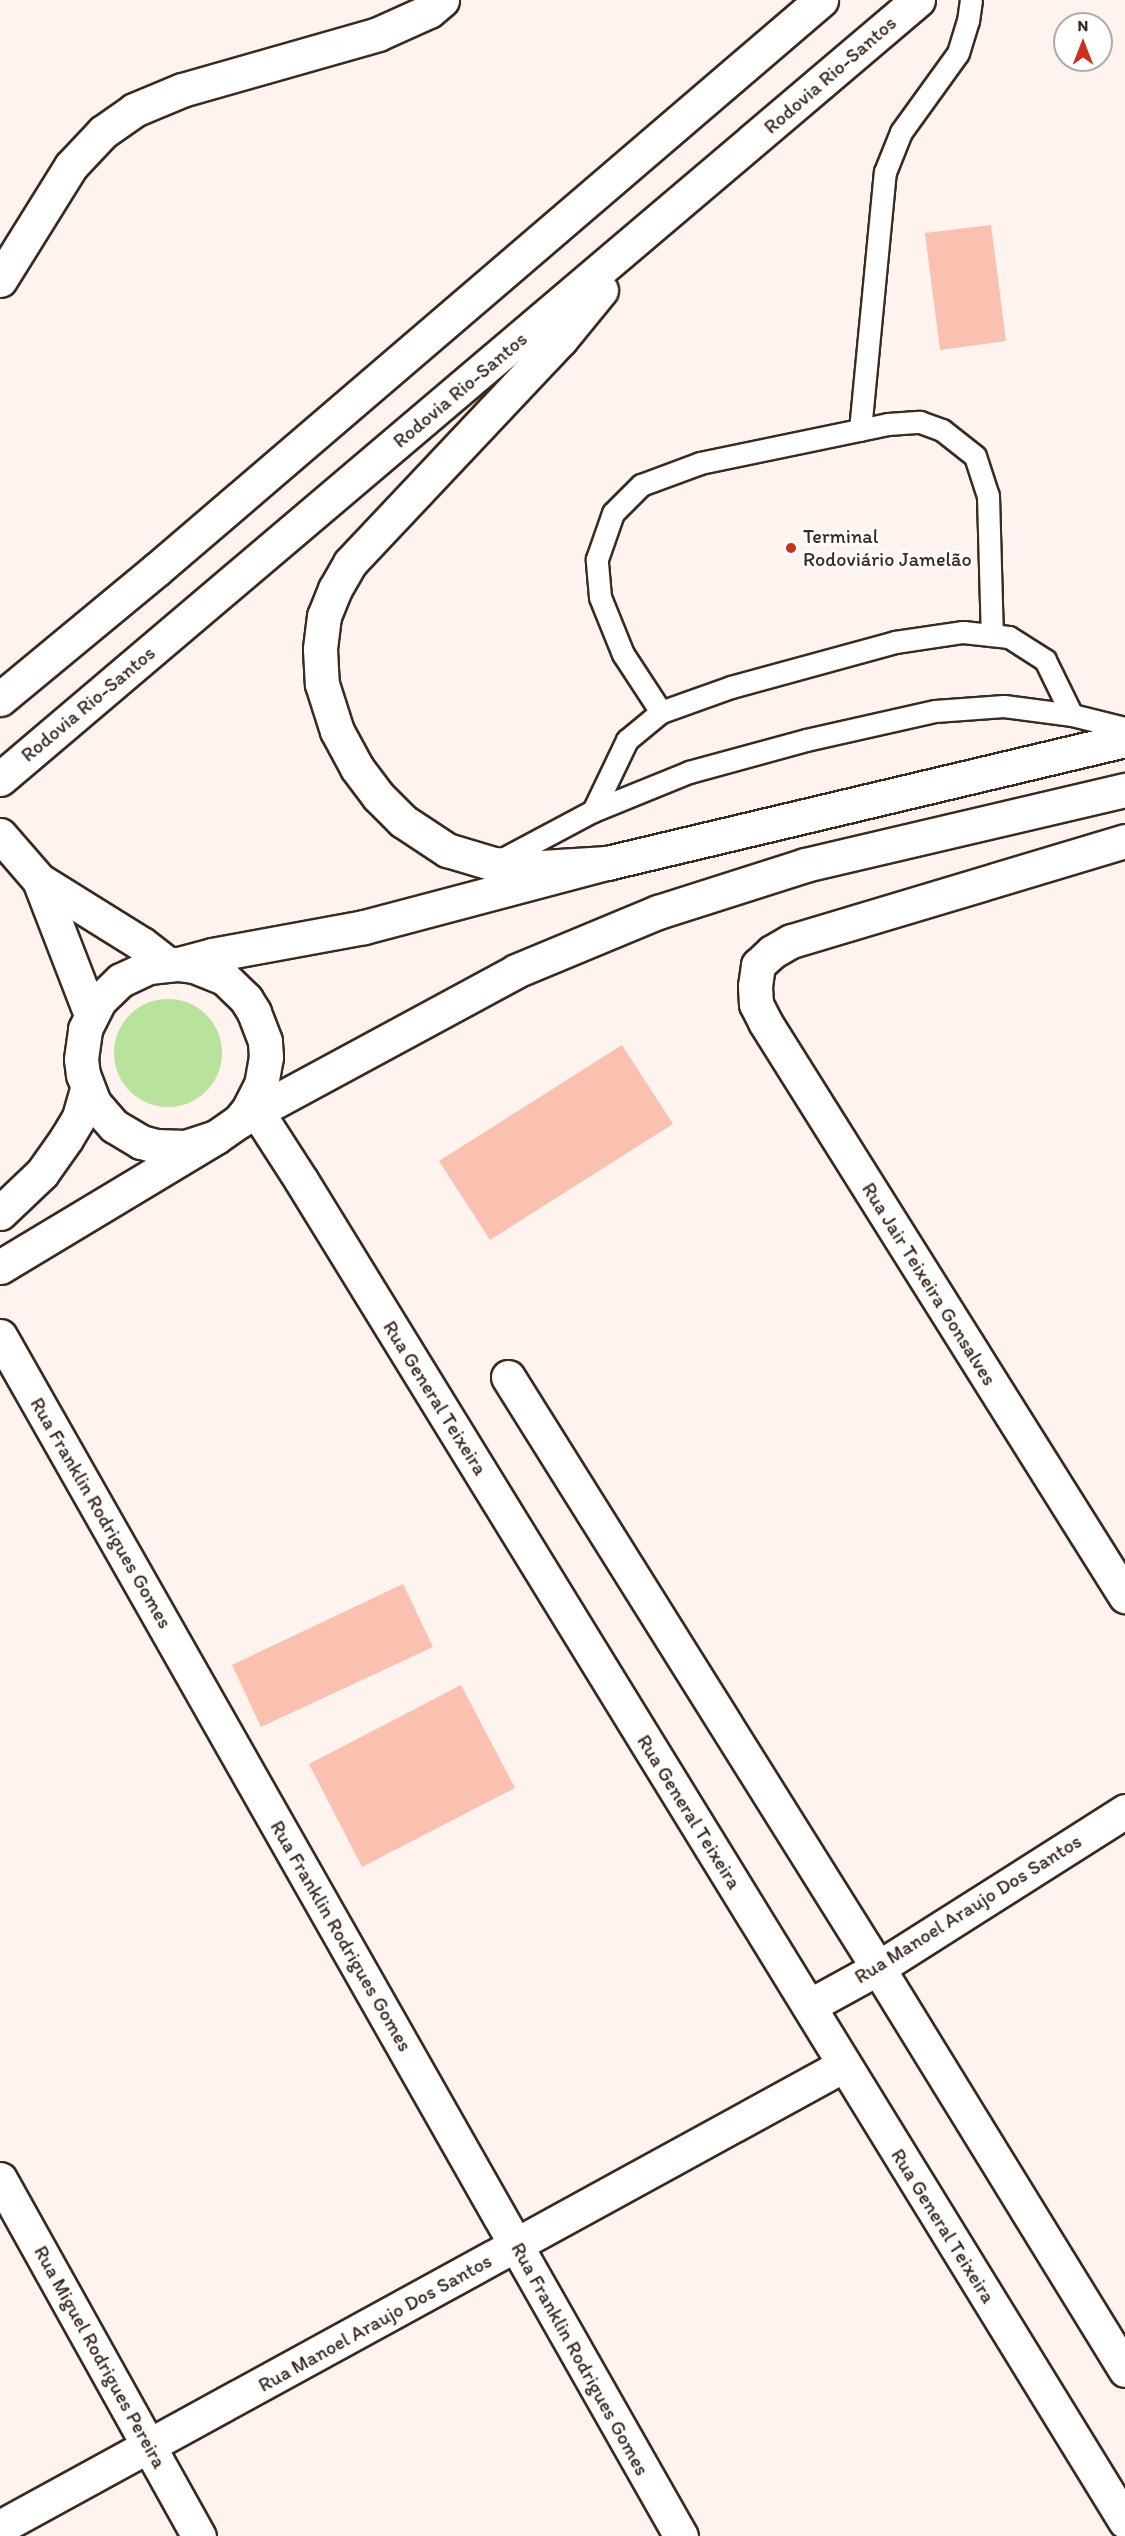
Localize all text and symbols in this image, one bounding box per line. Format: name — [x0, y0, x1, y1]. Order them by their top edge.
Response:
street label: Rodovia Rio-Santos — [759, 11, 901, 139]
north arrow — [1053, 12, 1113, 72]
text: N — [1078, 16, 1088, 35]
street label: Rodovia Rio-Santos — [388, 327, 532, 453]
place label: Terminal Rodoviário Jamelão — [803, 524, 971, 571]
marker: Terminal Rodoviário Jamelão — [784, 541, 798, 555]
street label: Rodovia Rio-Santos — [16, 641, 160, 767]
street label: Rua Jair Teixeira Gonsalves — [857, 1179, 1001, 1389]
street label: Rua General Teixeira — [378, 1317, 492, 1479]
street label: Rua Franklin Rodrigues Gomes — [25, 1393, 177, 1633]
street label: Rua General Teixeira — [632, 1731, 746, 1893]
street label: Rua Franklin Rodrigues Gomes — [265, 1816, 417, 2056]
street label: Rua Manoel Araujo Dos Santos — [850, 1829, 1086, 1989]
street label: Rua General Teixeira — [886, 2145, 1000, 2307]
street label: Rua Franklin Rodrigues Gomes — [506, 2238, 654, 2480]
street label: Rua Miguel Rodrigues Pereira — [29, 2242, 171, 2472]
street label: Rua Manoel Araujo Dos Santos — [254, 2249, 496, 2397]

